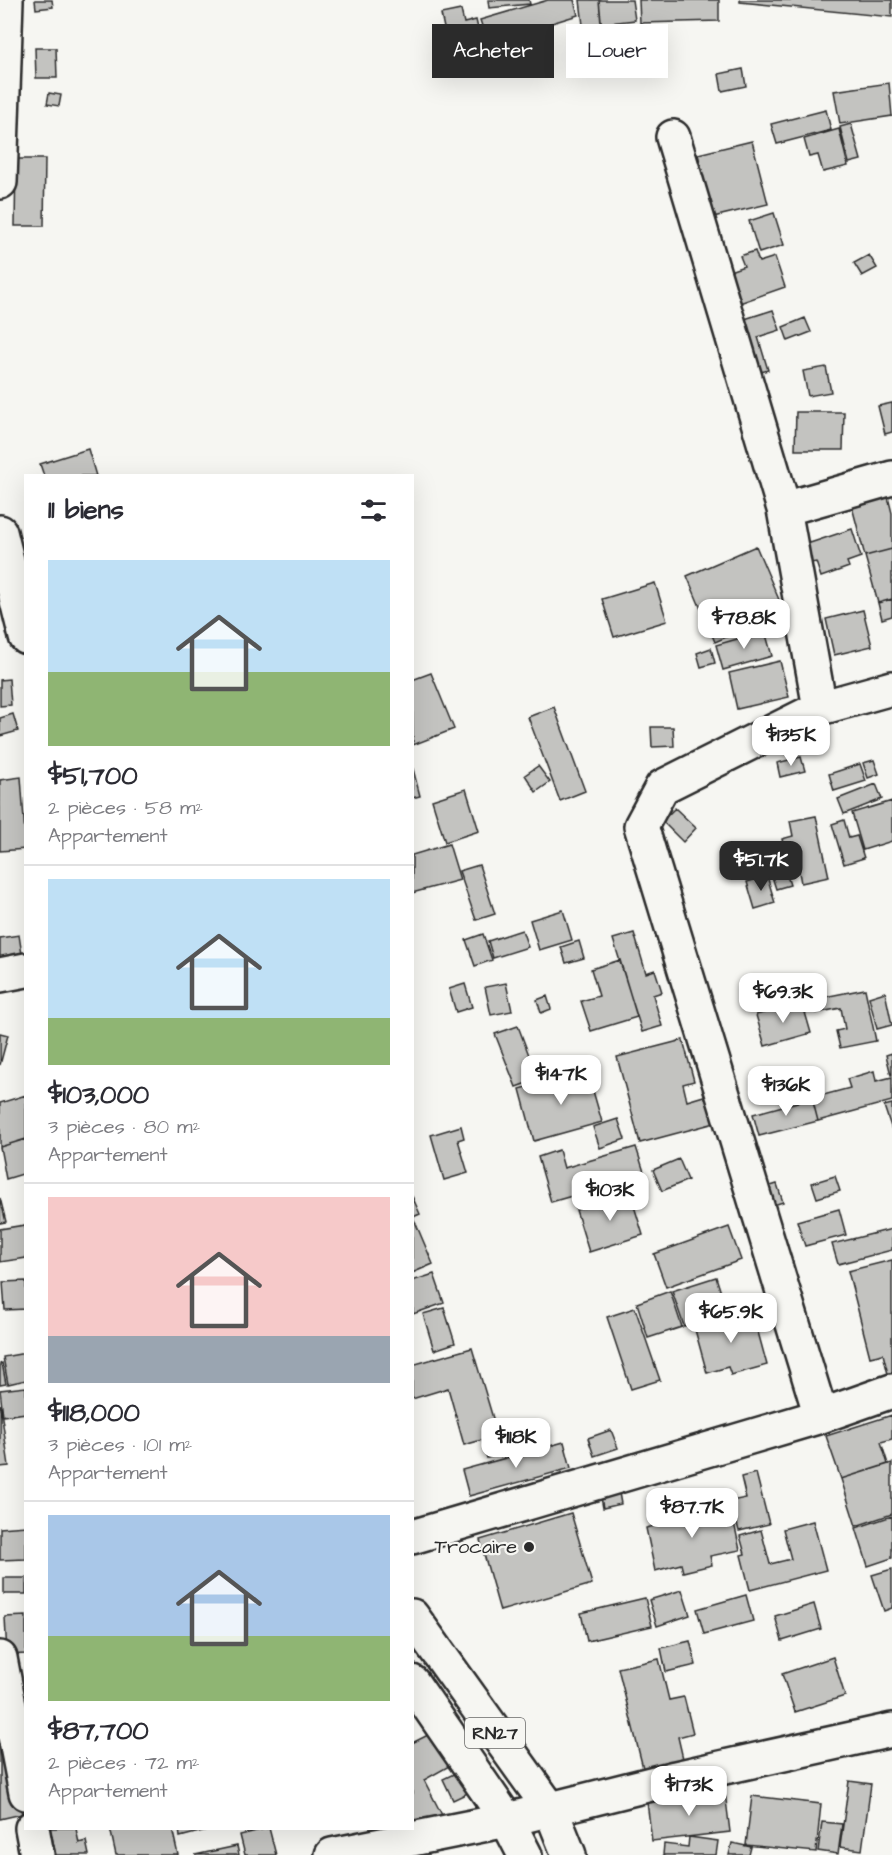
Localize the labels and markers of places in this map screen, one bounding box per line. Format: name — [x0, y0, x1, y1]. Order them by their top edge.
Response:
pin: $78.8K — [695, 599, 793, 650]
pin: $135K — [749, 716, 833, 767]
pin: $51.7K — [712, 841, 810, 892]
pin: $69.3K — [734, 973, 832, 1024]
pin: $147K — [519, 1055, 603, 1106]
pin: $136K — [744, 1066, 828, 1117]
pin: $103K — [568, 1171, 652, 1222]
pin: $65.9K — [682, 1293, 780, 1344]
pin: $118K — [474, 1418, 558, 1469]
pin: $87.7K — [643, 1488, 741, 1539]
place label: Trocaire — [435, 1533, 517, 1561]
marker: Trocaire — [522, 1540, 536, 1554]
pin: $173K — [647, 1766, 731, 1817]

